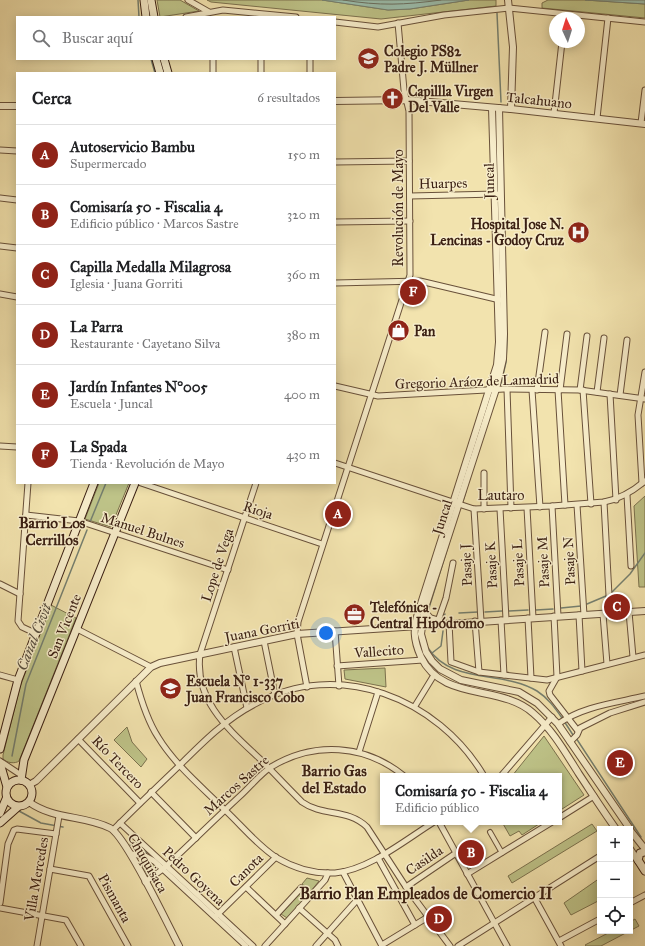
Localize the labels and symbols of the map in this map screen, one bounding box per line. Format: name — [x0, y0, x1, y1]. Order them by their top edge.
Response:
north arrow — [549, 12, 585, 48]
place label: Colegio PS82 Padre J. Müllner — [384, 43, 479, 77]
school or university icon: Colegio PS82 Padre J. Müllner — [355, 46, 381, 72]
place label: Capillla Virgen Del Valle — [408, 83, 494, 116]
church icon: Capillla Virgen Del Valle — [379, 86, 405, 112]
street label: Talcahuano — [505, 89, 573, 112]
street label: Revolución de Mayo — [390, 149, 407, 267]
street label: Juncal — [481, 163, 499, 201]
street label: Huarpes — [419, 175, 467, 192]
place label: Hospital Jose N. Lencinas - Godoy Cruz — [430, 216, 565, 250]
hospital icon: Hospital Jose N. Lencinas - Godoy Cruz — [566, 219, 592, 245]
pin: F — [400, 277, 426, 307]
shop icon: Pan — [386, 318, 412, 344]
place label: Pan — [414, 323, 436, 340]
street label: Gregorio Aráoz de Lamadrid — [395, 370, 559, 393]
street label: Lautaro — [478, 487, 524, 504]
street label: Juncal — [428, 497, 457, 539]
street label: Rioja — [241, 498, 275, 523]
pin: A — [325, 499, 351, 529]
street label: Manuel Bulnes — [99, 509, 187, 552]
district label: Barrio Los Cerrillos — [19, 514, 86, 549]
street label: Lope de Vega — [198, 526, 237, 604]
street label: Pasaje M — [534, 536, 553, 588]
street label: Pasaje N — [560, 536, 579, 586]
street label: Pasaje L — [509, 538, 528, 587]
street label: Pasaje K — [482, 540, 501, 589]
street label: Pasaje J — [457, 543, 477, 587]
street label: San Vicente — [44, 591, 85, 661]
pin: C — [604, 592, 630, 622]
place label: Telefónica - Central Hipódromo — [369, 599, 484, 633]
water label: Canal Civit — [12, 600, 56, 673]
office icon: Telefónica - Central Hipódromo — [341, 602, 367, 628]
street label: Juana Gorriti — [221, 615, 301, 647]
your location — [316, 623, 336, 643]
street label: Vallecito — [353, 641, 404, 662]
place label: Escuela N° 1-337 Juan Francisco Cobo — [184, 673, 304, 707]
school or university icon: Escuela N° 1-337 Juan Francisco Cobo — [157, 676, 183, 702]
street label: Río Tercero — [88, 732, 147, 792]
pin: E — [607, 748, 633, 778]
street label: Marcos Sastre — [200, 752, 273, 819]
district label: Barrio Gas del Estado — [301, 762, 367, 797]
street label: Chuquisaca — [123, 831, 171, 896]
street label: Villa Mercedes — [21, 836, 52, 923]
pin: B — [458, 838, 484, 868]
street label: Casilda — [402, 842, 446, 879]
street label: Pedro Goyena — [159, 843, 228, 910]
street label: Canota — [226, 850, 267, 891]
street label: Pismanta — [94, 871, 135, 926]
district label: Barrio Plan Empleados de Comercio II — [299, 884, 553, 904]
pin: D — [426, 904, 452, 934]

